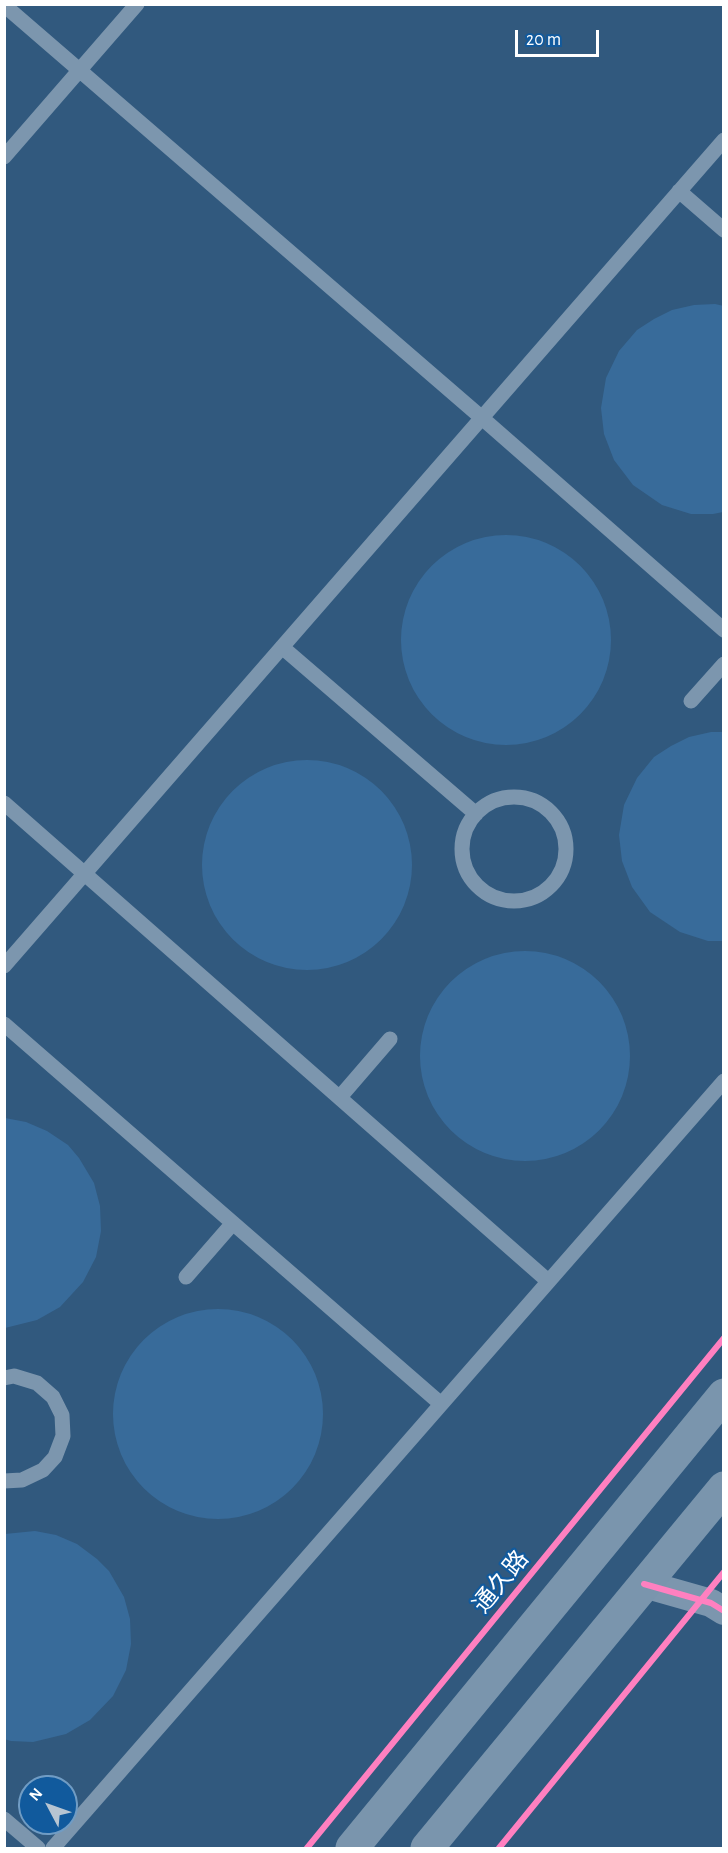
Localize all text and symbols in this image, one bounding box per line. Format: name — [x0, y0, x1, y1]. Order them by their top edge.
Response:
scale bar — [518, 18, 602, 56]
text: 20 m — [526, 31, 561, 49]
street label: 通久路 — [467, 1545, 535, 1619]
north arrow — [18, 1775, 78, 1835]
text: N — [26, 1785, 46, 1804]

